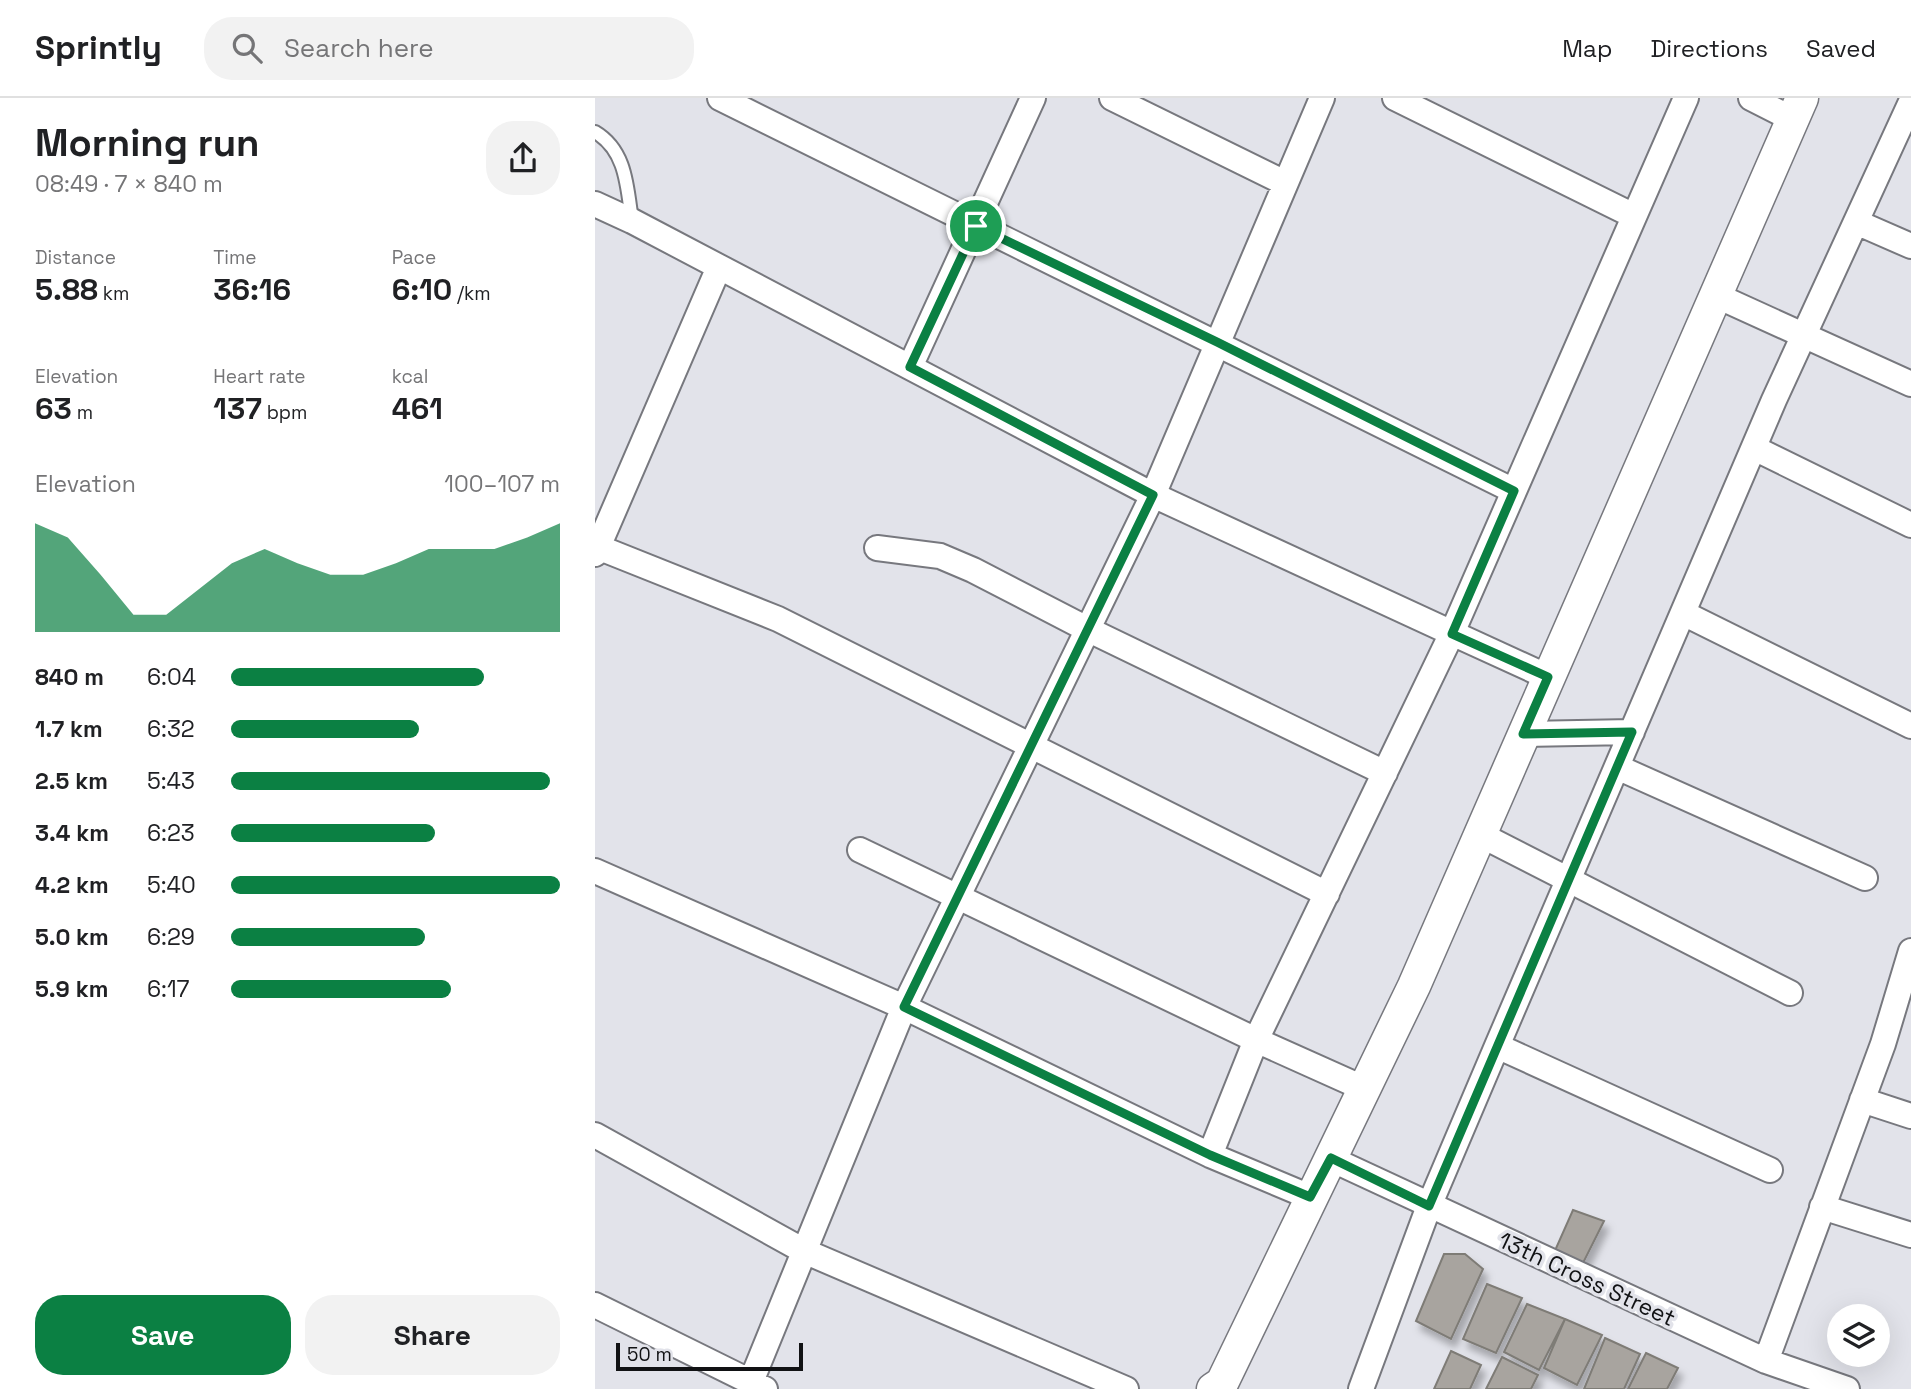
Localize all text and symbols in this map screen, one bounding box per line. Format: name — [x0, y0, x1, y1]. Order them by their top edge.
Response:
search box — [204, 17, 694, 80]
text: Sprintly — [35, 27, 162, 69]
icon: search — [228, 29, 266, 67]
text: Search here — [284, 31, 434, 65]
text: Map — [1562, 33, 1612, 64]
text: Directions — [1650, 33, 1768, 64]
text: Saved — [1806, 33, 1876, 64]
text: Morning run — [35, 119, 260, 167]
button: share — [486, 121, 560, 195]
text: 08:49 · 7 × 840 m — [35, 169, 223, 199]
pin — [946, 196, 1006, 256]
icon: arrive — [957, 207, 995, 245]
text: Distance — [35, 245, 116, 270]
text: Time — [213, 245, 257, 270]
text: Pace — [392, 245, 436, 270]
text: 5.88 — [35, 270, 98, 309]
text: 36:16 — [213, 270, 291, 309]
text: 6:10 — [392, 270, 452, 309]
text: km — [98, 281, 129, 306]
text: /km — [452, 281, 491, 306]
text: Elevation — [35, 364, 118, 389]
text: Heart rate — [213, 364, 306, 389]
text: kcal — [392, 364, 428, 389]
text: 63 — [35, 389, 72, 428]
text: 137 — [213, 389, 262, 428]
text: 461 — [392, 389, 443, 428]
text: m — [72, 400, 93, 425]
text: bpm — [262, 400, 307, 425]
text: Elevation — [35, 469, 136, 499]
text: 100–107 m — [444, 469, 560, 499]
text: 840 m — [35, 662, 104, 692]
text: 6:04 — [147, 662, 196, 692]
text: 1.7 km — [35, 714, 103, 744]
text: 6:32 — [147, 714, 195, 744]
text: 2.5 km — [35, 766, 108, 796]
text: 5:43 — [147, 766, 195, 796]
text: 3.4 km — [35, 818, 109, 848]
text: 6:23 — [147, 818, 195, 848]
text: 4.2 km — [35, 870, 109, 900]
text: 5:40 — [147, 870, 196, 900]
text: 5.0 km — [35, 922, 109, 952]
text: 6:29 — [147, 922, 195, 952]
text: 5.9 km — [35, 974, 108, 1004]
text: 6:17 — [147, 974, 189, 1004]
street label: 13th Cross Street — [1494, 1225, 1680, 1333]
button: Save — [35, 1295, 291, 1375]
button: Share — [305, 1295, 560, 1375]
map controls — [1827, 1304, 1890, 1367]
button: layers — [1827, 1304, 1890, 1367]
scale bar — [616, 1340, 803, 1372]
text: 50 m — [627, 1342, 672, 1367]

